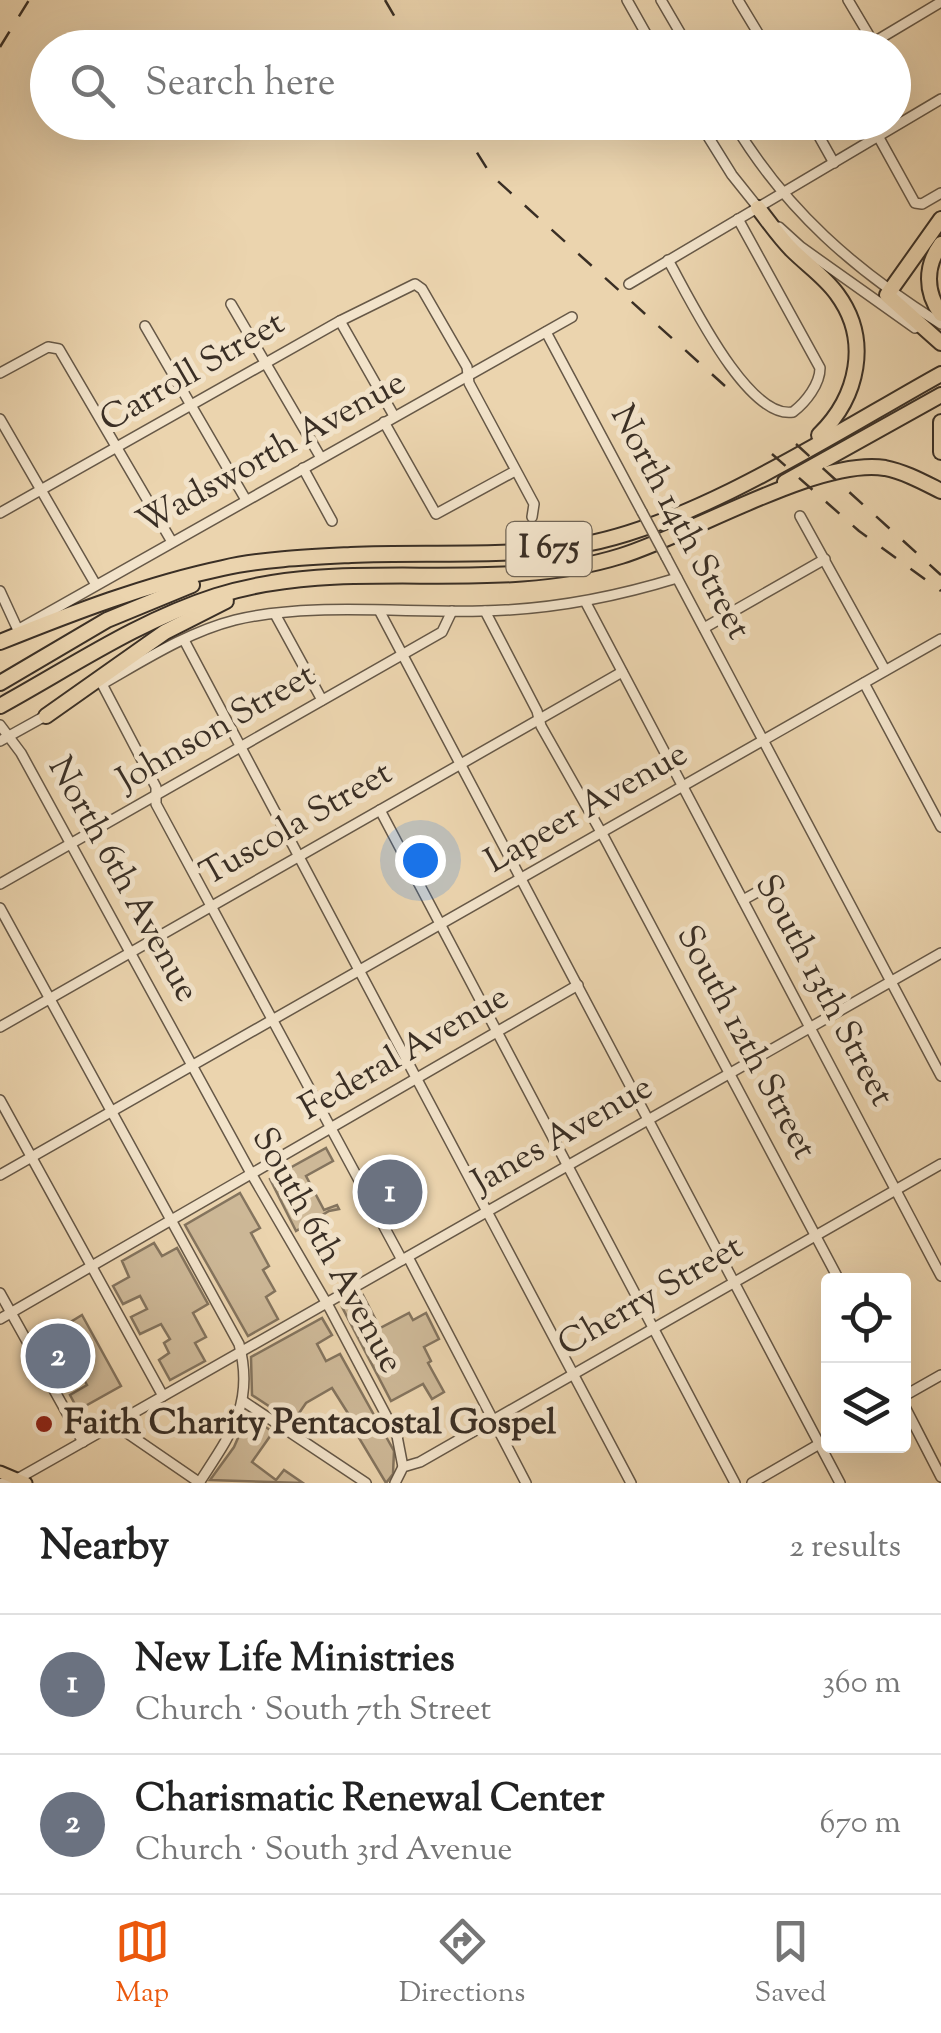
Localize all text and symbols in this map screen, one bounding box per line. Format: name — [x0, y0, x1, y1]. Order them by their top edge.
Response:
search box — [30, 30, 911, 140]
icon: search — [65, 58, 120, 113]
text: Search here — [145, 58, 336, 112]
street label: Carroll Street — [91, 299, 295, 447]
street label: Wadsworth Avenue — [128, 359, 416, 549]
street label: North 14th Street — [596, 397, 762, 649]
road number: I 675 — [506, 522, 592, 576]
street label: Johnson Street — [106, 651, 326, 808]
street label: Lapeer Avenue — [476, 730, 698, 888]
street label: North 6th Avenue — [33, 748, 211, 1012]
street label: Tuscola Street — [192, 749, 402, 901]
your location — [395, 835, 446, 886]
street label: South 13th Street — [740, 866, 906, 1116]
street label: South 12th Street — [662, 917, 828, 1169]
street label: Federal Avenue — [291, 973, 519, 1135]
street label: Janes Avenue — [461, 1064, 663, 1209]
street label: South 6th Avenue — [237, 1119, 415, 1383]
pin: 1 — [358, 1154, 422, 1230]
street label: Cherry Street — [549, 1223, 753, 1371]
map controls — [821, 1273, 911, 1453]
button: locate — [821, 1273, 911, 1363]
pin: 2 — [26, 1318, 90, 1394]
button: layers — [821, 1363, 911, 1453]
place label: Faith Charity Pentacostal Gospel — [64, 1399, 557, 1450]
marker: Faith Charity Pentacostal Gospel — [33, 1413, 55, 1435]
text: Nearby — [40, 1518, 169, 1578]
text: 2 results — [789, 1525, 901, 1571]
text: New Life Ministries — [135, 1634, 455, 1688]
text: 1 — [67, 1661, 78, 1707]
text: 360 m — [822, 1661, 901, 1707]
text: Church · South 7th Street — [135, 1688, 491, 1734]
text: Charismatic Renewal Center — [135, 1774, 604, 1828]
text: 2 — [65, 1801, 80, 1847]
text: 670 m — [819, 1801, 901, 1847]
text: Church · South 3rd Avenue — [135, 1828, 513, 1874]
tab: Map — [115, 1914, 170, 2014]
tab: Directions — [399, 1914, 525, 2014]
tab: Saved — [754, 1914, 826, 2014]

